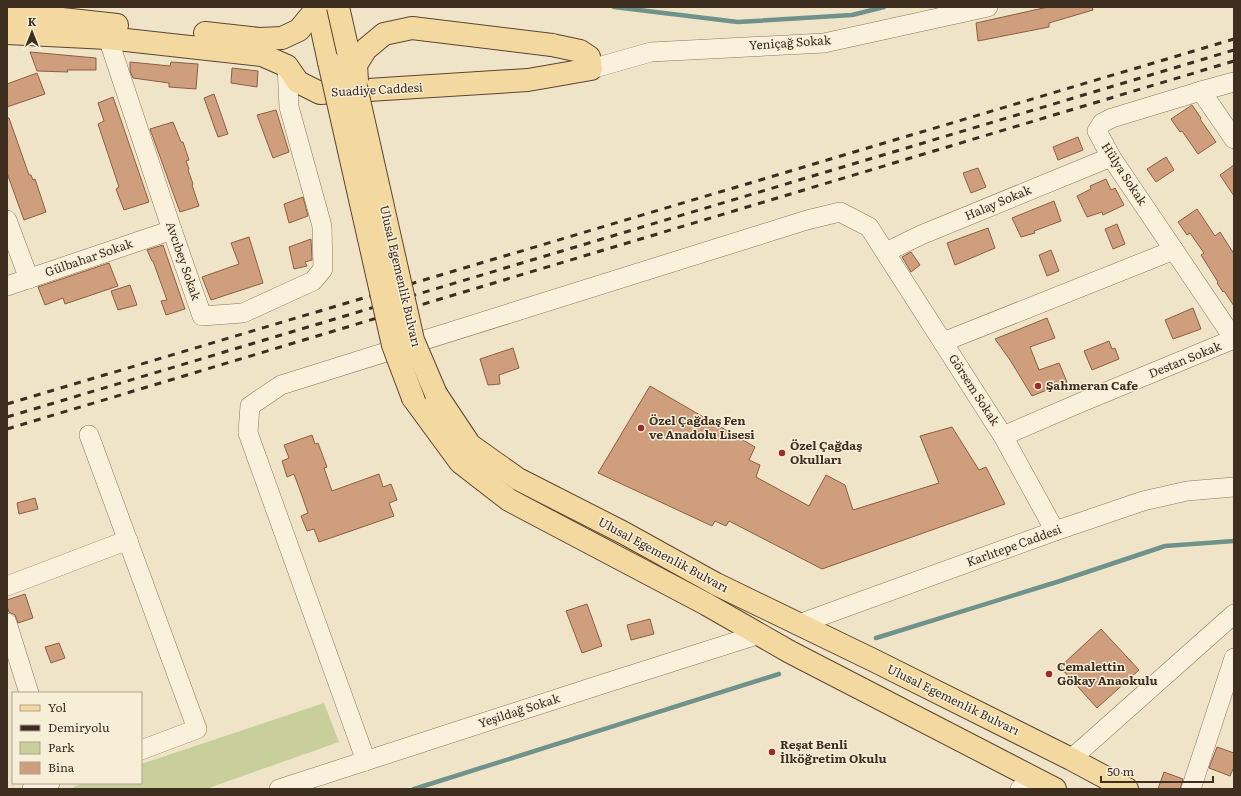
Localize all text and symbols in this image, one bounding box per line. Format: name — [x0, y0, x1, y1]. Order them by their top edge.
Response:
north arrow — [12, 12, 52, 52]
text: K — [28, 13, 37, 29]
street label: Yeniçağ Sokak — [748, 30, 832, 54]
street label: Suadiye Caddesi — [331, 78, 423, 100]
street label: Hülya Sokak — [1098, 138, 1152, 209]
street label: Halay Sokak — [962, 180, 1034, 224]
street label: Ulusal Egemenlik Bulvarı — [376, 203, 426, 349]
street label: Avcıbey Sokak — [162, 219, 206, 303]
street label: Gülbahar Sokak — [42, 233, 136, 281]
street label: Destan Sokak — [1146, 336, 1224, 382]
street label: Görsem Sokak — [945, 350, 1005, 429]
place label: Şahmeran Cafe — [1046, 376, 1138, 394]
marker: Şahmeran Cafe — [1033, 381, 1043, 391]
place label: Özel Çağdaş Fen ve Anadolu Lisesi — [649, 411, 755, 443]
marker: Özel Çağdaş Fen ve Anadolu Lisesi — [636, 423, 646, 433]
place label: Özel Çağdaş Okulları — [790, 436, 862, 468]
marker: Özel Çağdaş Okulları — [777, 448, 787, 458]
street label: Ulusal Egemenlik Bulvarı — [595, 512, 732, 596]
street label: Karlıtepe Caddesi — [964, 520, 1064, 571]
place label: Cemalettin Gökay Anaokulu — [1057, 657, 1158, 689]
street label: Ulusal Egemenlik Bulvarı — [884, 659, 1023, 739]
marker: Cemalettin Gökay Anaokulu — [1044, 669, 1054, 679]
street label: Yeşildağ Sokak — [476, 688, 562, 732]
legend — [12, 692, 142, 784]
text: Yol — [48, 698, 66, 716]
text: Demiryolu — [48, 718, 110, 736]
place label: Reşat Benli İlköğretim Okulu — [780, 735, 887, 767]
text: Park — [48, 738, 75, 756]
marker: Reşat Benli İlköğretim Okulu — [767, 747, 777, 757]
text: Bina — [48, 758, 75, 776]
scale bar — [1101, 758, 1213, 784]
text: 50 m — [1107, 762, 1134, 780]

